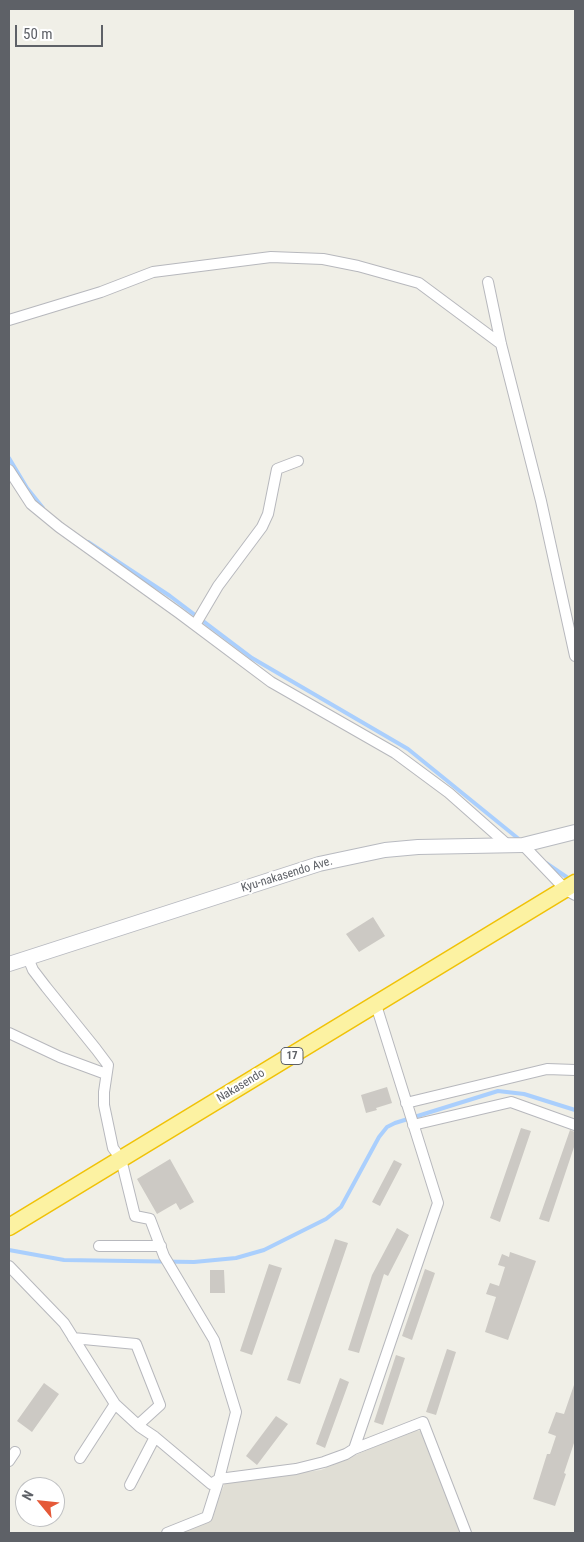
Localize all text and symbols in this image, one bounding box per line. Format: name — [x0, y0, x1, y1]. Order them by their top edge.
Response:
scale bar — [18, 15, 105, 47]
text: 50 m — [23, 25, 53, 43]
street label: Kyu-nakasendo Ave. — [240, 854, 334, 896]
road number: 17 — [281, 1048, 303, 1064]
street label: Nakasendo — [214, 1066, 268, 1106]
north arrow — [15, 1477, 65, 1527]
text: N — [19, 1488, 37, 1503]

